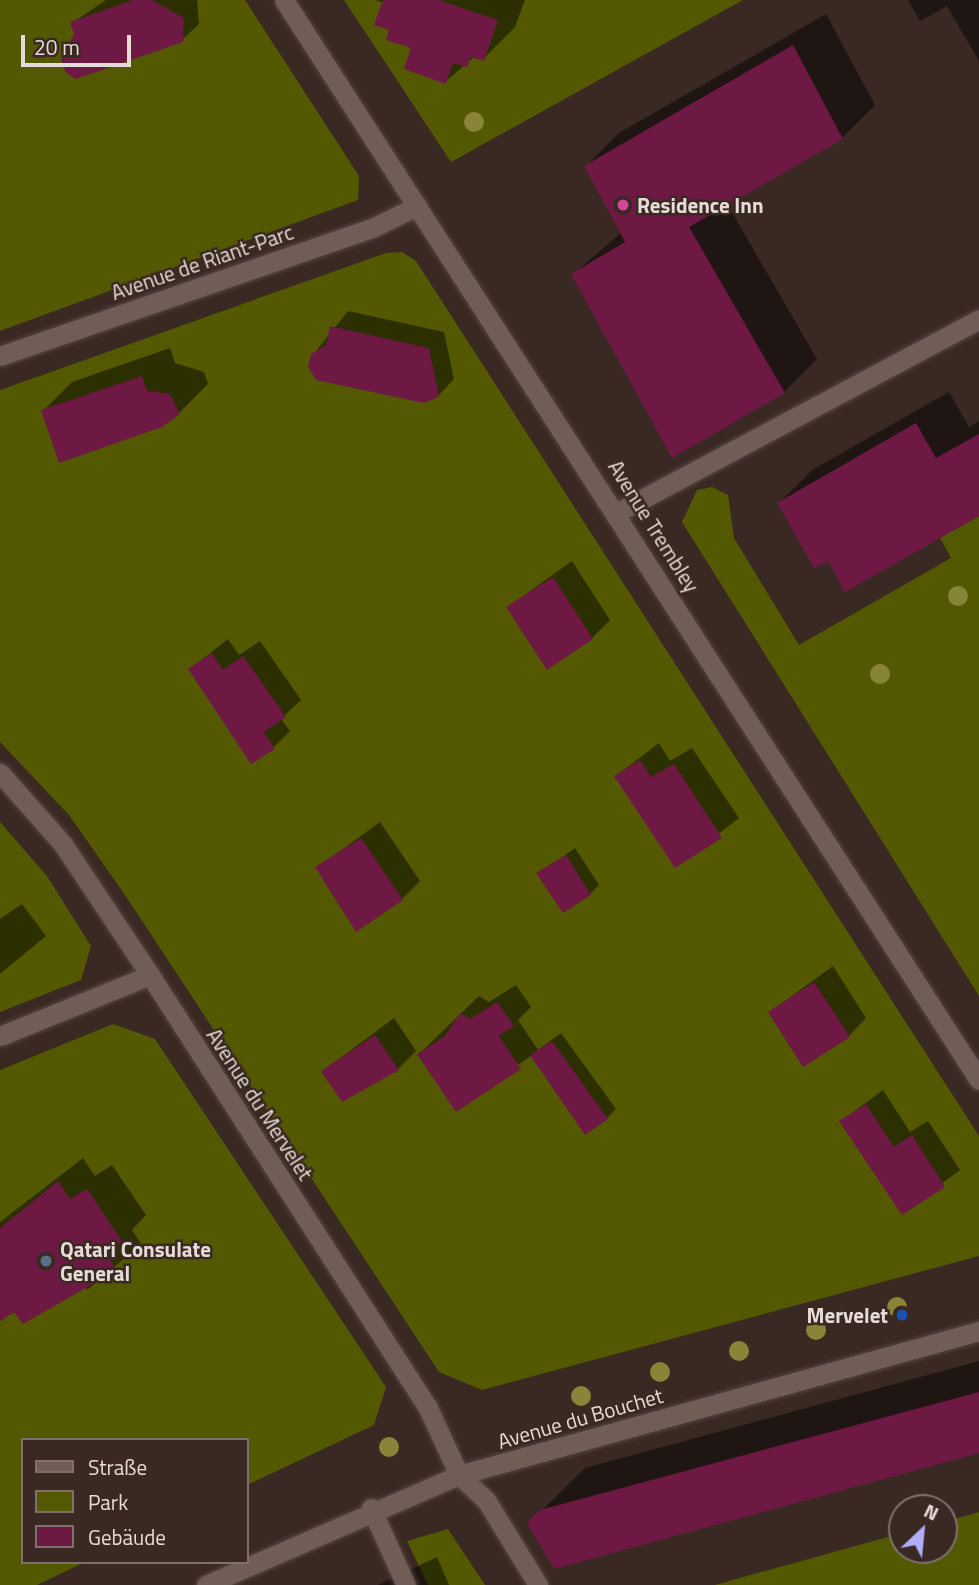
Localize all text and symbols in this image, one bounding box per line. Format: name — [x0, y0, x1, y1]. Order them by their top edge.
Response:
scale bar — [24, 21, 135, 65]
text: 20 m — [34, 31, 80, 63]
place label: Residence Inn — [637, 192, 764, 218]
marker: Residence Inn — [615, 197, 631, 213]
street label: Avenue de Riant-Parc — [108, 219, 296, 305]
street label: Avenue Trembley — [603, 455, 705, 597]
street label: Avenue du Mervelet — [202, 1023, 318, 1185]
place label: Qatari Consulate General — [60, 1236, 211, 1286]
marker: Qatari Consulate General — [38, 1253, 54, 1269]
place label: Mervelet — [807, 1302, 888, 1328]
marker: Mervelet — [894, 1307, 910, 1323]
street label: Avenue du Bouchet — [494, 1382, 666, 1454]
legend — [21, 1438, 248, 1564]
text: Straße — [88, 1451, 147, 1483]
text: Park — [88, 1486, 128, 1518]
north arrow — [888, 1494, 958, 1564]
text: N — [919, 1496, 944, 1527]
text: Gebäude — [88, 1521, 166, 1553]

